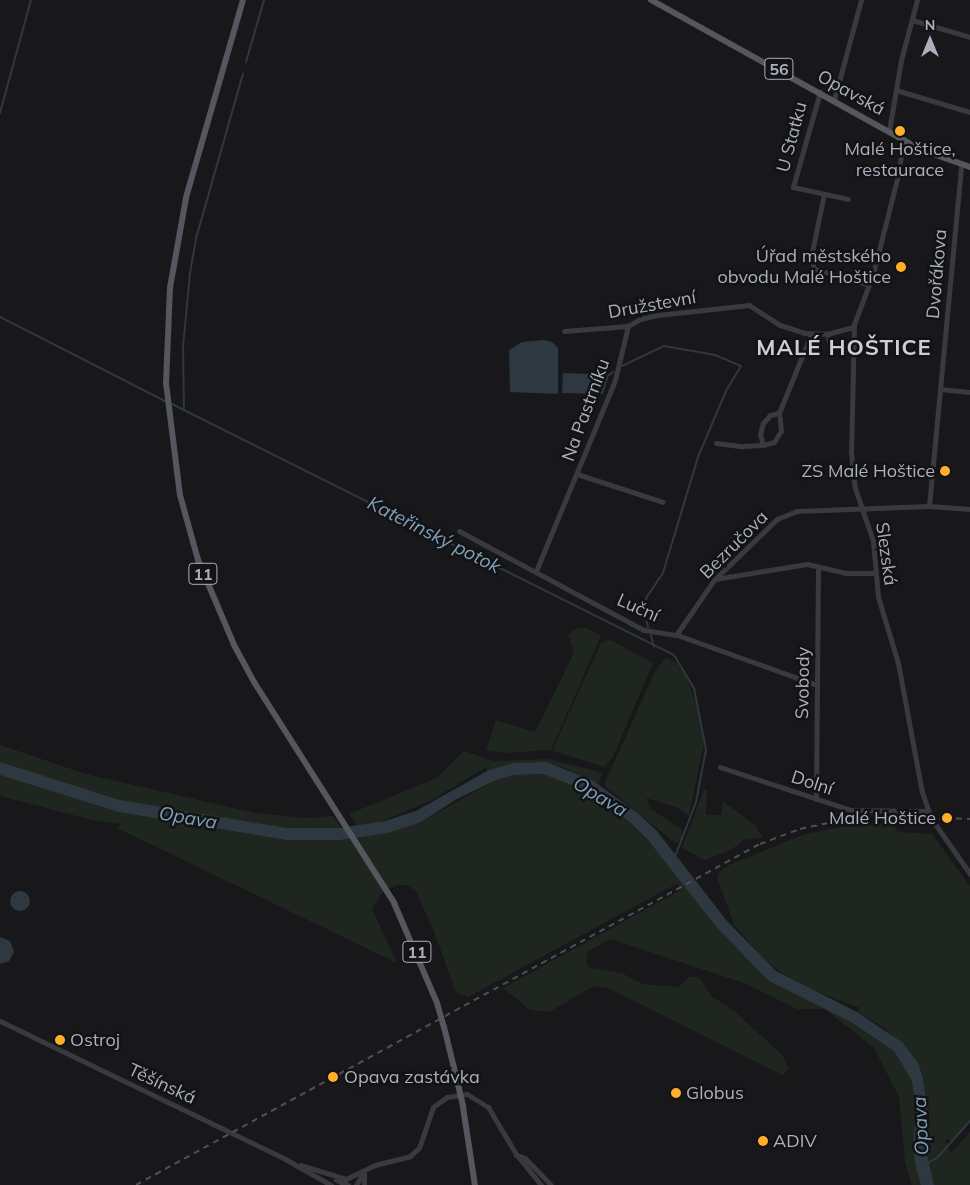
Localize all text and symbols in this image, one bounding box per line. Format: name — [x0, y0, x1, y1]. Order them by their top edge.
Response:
north arrow — [905, 15, 955, 65]
text: N — [925, 16, 935, 34]
road number: 56 — [764, 56, 794, 82]
street label: Opavská — [813, 66, 889, 120]
street label: U Statku — [772, 99, 812, 175]
marker: Malé Hoštice, restaurace — [894, 125, 906, 137]
place label: Malé Hoštice, restaurace — [844, 139, 956, 182]
street label: Dvořákova — [922, 228, 952, 320]
place label: Úřad městského obvodu Malé Hoštice — [717, 246, 891, 288]
marker: Úřad městského obvodu Malé Hoštice — [895, 261, 907, 273]
street label: Družstevní — [606, 287, 698, 323]
district label: MALÉ HOŠTICE — [755, 335, 933, 361]
street label: Na Pastrníku — [557, 356, 615, 464]
place label: ZS Malé Hoštice — [801, 460, 935, 482]
marker: ZS Malé Hoštice — [939, 465, 951, 477]
water label: Kateřinský potok — [364, 492, 504, 578]
street label: Bezručova — [695, 506, 773, 584]
street label: Slezská — [871, 521, 901, 587]
road number: 11 — [188, 560, 218, 588]
street label: Luční — [614, 589, 662, 627]
street label: Svobody — [792, 647, 814, 719]
street label: Dolní — [788, 766, 836, 800]
water label: Opava — [569, 772, 631, 822]
water label: Opava — [157, 802, 219, 834]
place label: Malé Hoštice — [829, 807, 936, 829]
marker: Malé Hoštice — [940, 811, 954, 825]
road number: 11 — [402, 939, 432, 966]
place label: Ostroj — [70, 1029, 120, 1051]
marker: Ostroj — [54, 1034, 66, 1046]
street label: Těšínská — [125, 1059, 199, 1109]
place label: Opava zastávka — [344, 1066, 480, 1088]
marker: Opava zastávka — [326, 1070, 340, 1084]
place label: Globus — [686, 1082, 744, 1104]
marker: Globus — [670, 1087, 682, 1099]
water label: Opava — [908, 1096, 934, 1156]
place label: ADIV — [773, 1130, 817, 1152]
marker: ADIV — [757, 1135, 769, 1147]

